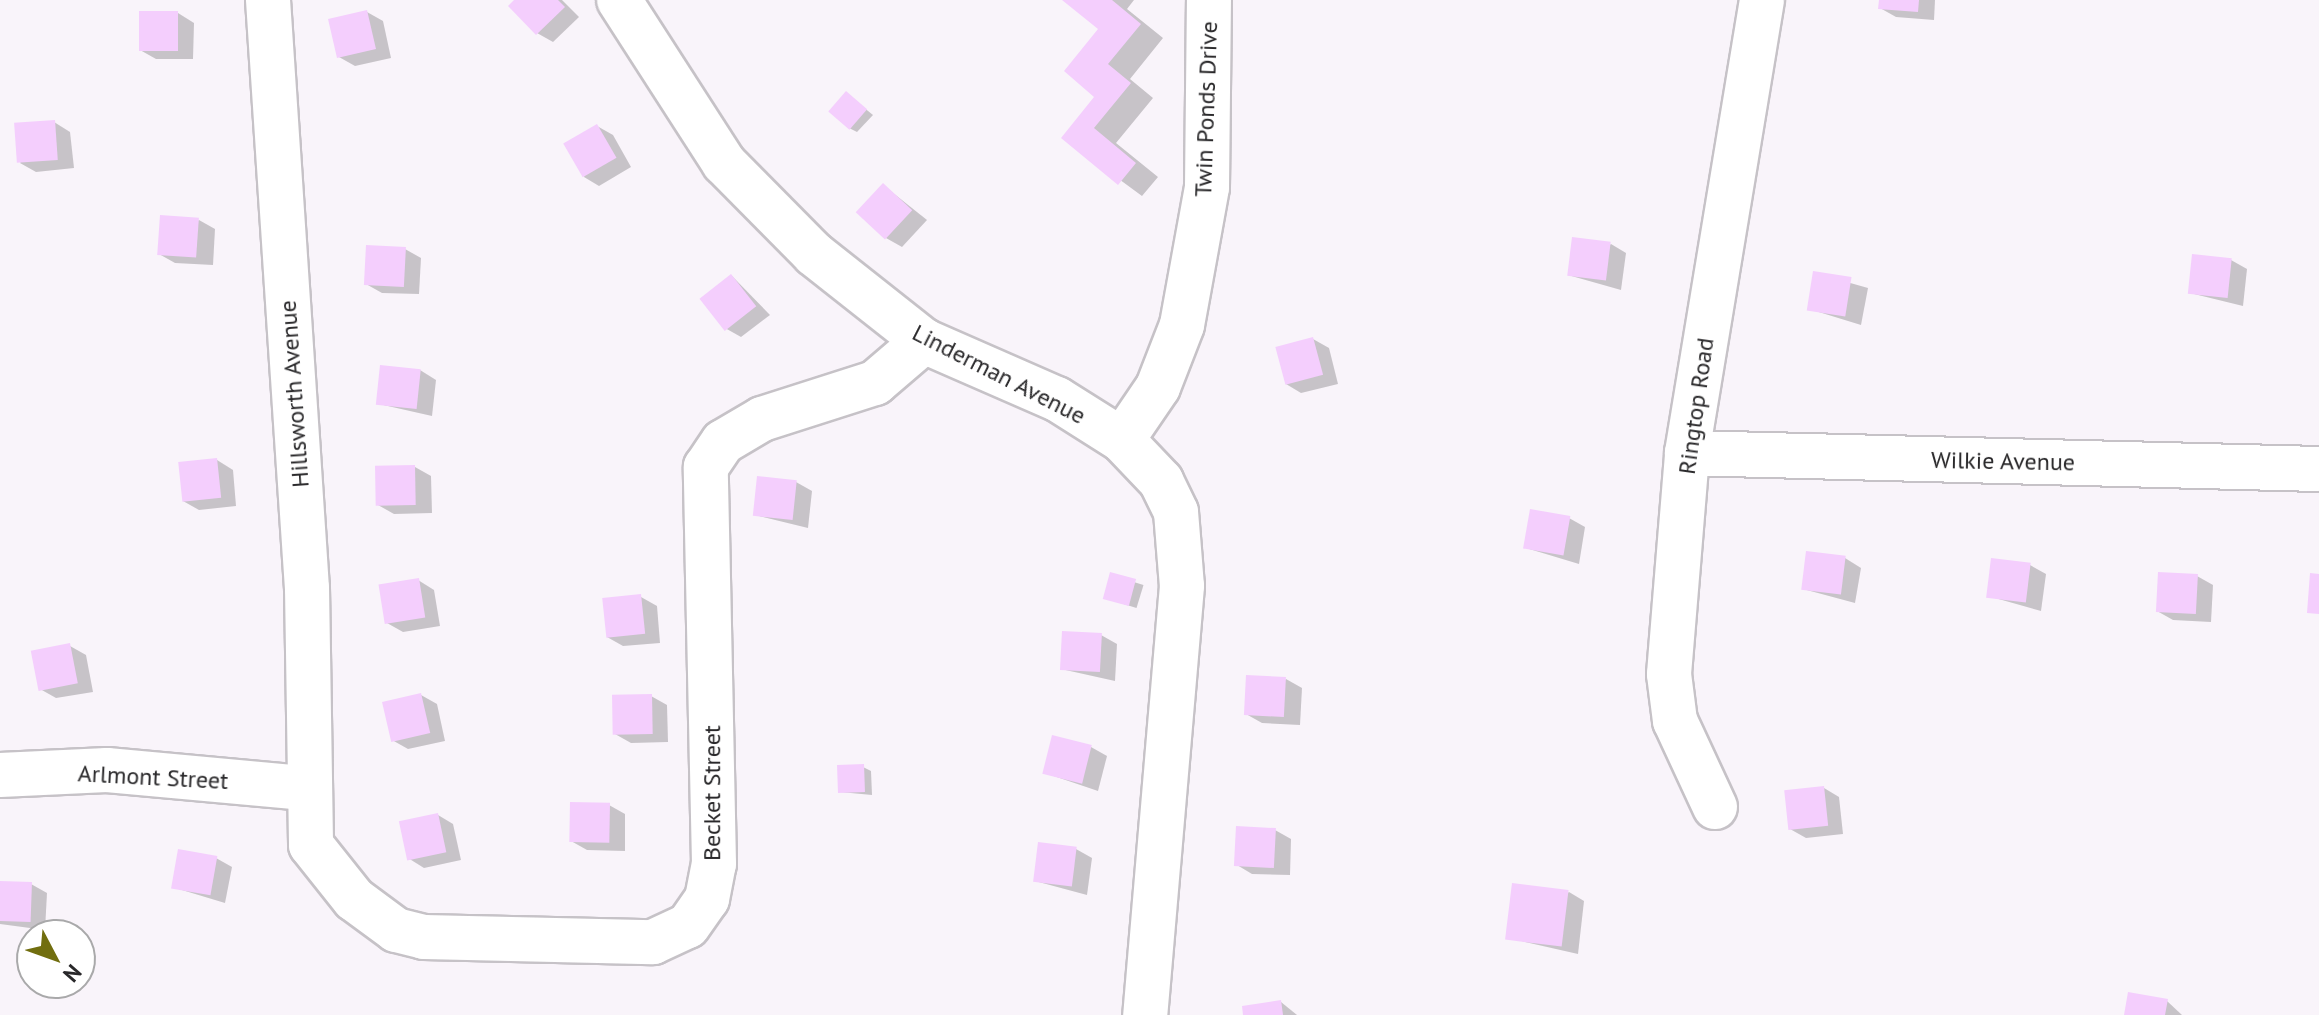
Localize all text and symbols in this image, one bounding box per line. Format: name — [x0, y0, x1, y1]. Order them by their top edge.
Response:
street label: Twin Ponds Drive — [1189, 21, 1223, 197]
street label: Hillsworth Avenue — [273, 299, 315, 489]
street label: Linderman Avenue — [907, 318, 1091, 430]
street label: Ringtop Road — [1672, 336, 1720, 476]
street label: Wilkie Avenue — [1930, 445, 2076, 477]
street label: Becket Street — [698, 725, 726, 861]
street label: Arlmont Street — [77, 759, 229, 795]
north arrow — [16, 919, 96, 999]
text: N — [57, 959, 88, 988]

